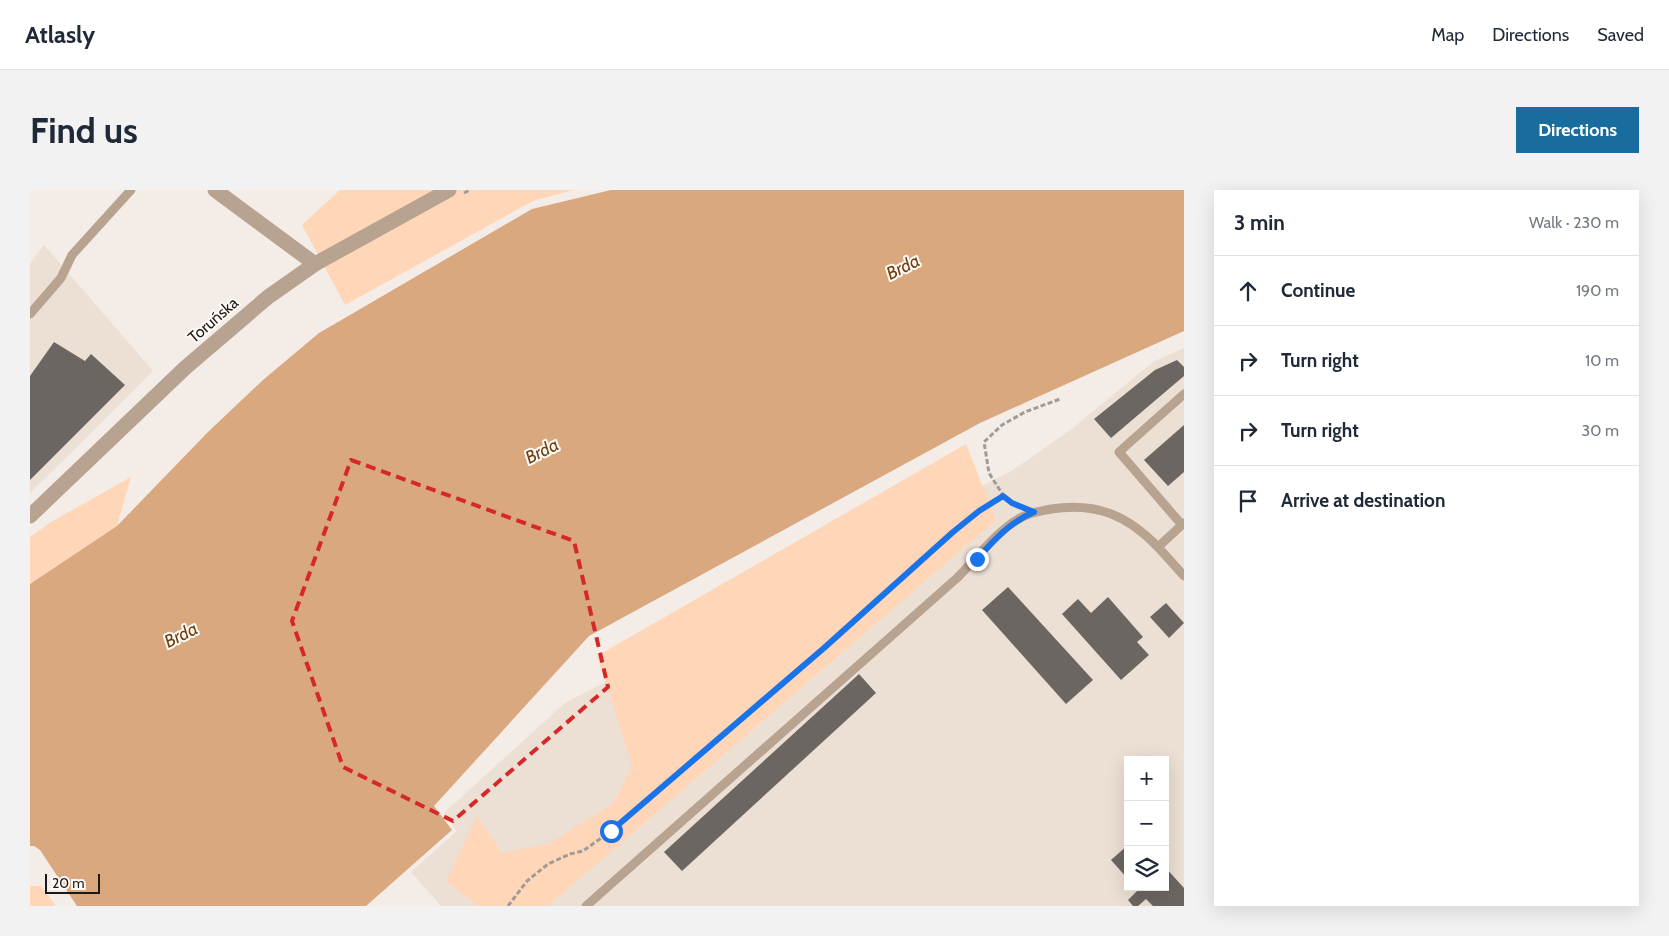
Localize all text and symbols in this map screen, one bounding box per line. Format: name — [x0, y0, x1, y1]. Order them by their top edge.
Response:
text: Atlasly — [25, 20, 95, 49]
text: Map — [1431, 24, 1464, 46]
text: Directions — [1492, 24, 1569, 46]
text: Saved — [1597, 24, 1644, 46]
button: Directions — [1516, 107, 1639, 153]
text: Find us — [30, 109, 138, 152]
text: 3 min — [1234, 210, 1285, 235]
text: Walk · 230 m — [1529, 213, 1619, 232]
water label: Brda — [883, 249, 923, 285]
icon: ahead — [1234, 277, 1262, 305]
text: Continue — [1281, 279, 1355, 302]
text: 190 m — [1576, 281, 1619, 300]
street label: Toruńska — [184, 293, 242, 347]
icon: right — [1234, 347, 1262, 375]
text: Turn right — [1281, 349, 1359, 372]
text: 10 m — [1585, 351, 1619, 370]
icon: right — [1234, 417, 1262, 445]
text: Turn right — [1281, 419, 1359, 442]
text: 30 m — [1582, 421, 1619, 440]
water label: Brda — [522, 433, 562, 469]
icon: arrive — [1234, 487, 1262, 515]
text: Arrive at destination — [1281, 489, 1445, 512]
route end — [966, 548, 989, 571]
water label: Brda — [161, 617, 201, 653]
map controls — [1124, 756, 1169, 891]
button: + — [1124, 756, 1169, 801]
button: − — [1124, 801, 1169, 846]
route start — [600, 820, 623, 843]
button: layers — [1124, 846, 1169, 891]
scale bar — [45, 871, 100, 894]
text: 20 m — [52, 874, 85, 892]

